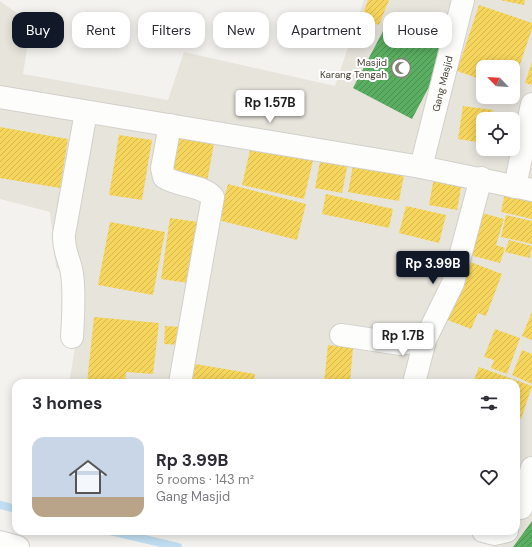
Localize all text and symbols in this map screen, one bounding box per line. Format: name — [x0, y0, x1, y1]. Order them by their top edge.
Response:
chip: Buy — [12, 12, 64, 48]
chip: Rent — [72, 12, 130, 48]
chip: Filters — [138, 12, 205, 48]
chip: New — [213, 12, 269, 48]
chip: Apartment — [277, 12, 375, 48]
chip: House — [383, 12, 452, 48]
street label: Gang Masjid — [429, 54, 456, 113]
place label: Masjid Karang Tengah — [320, 56, 387, 81]
mosque icon: Masjid Karang Tengah — [390, 57, 412, 79]
north arrow — [476, 60, 520, 104]
map controls — [476, 60, 520, 156]
pin: Rp 1.57B — [229, 90, 311, 124]
text: Rp 1.57B — [244, 94, 296, 111]
button: locate — [476, 112, 520, 156]
pin: Rp 3.99B — [392, 251, 474, 285]
text: Rp 3.99B — [405, 255, 461, 272]
pin: Rp 1.7B — [366, 323, 440, 357]
text: Rp 1.7B — [382, 327, 424, 344]
text: 3 homes — [32, 392, 102, 414]
icon: filters — [478, 392, 500, 414]
text: Rp 3.99B — [156, 449, 228, 471]
icon: home — [64, 453, 112, 501]
icon: heart — [478, 466, 500, 488]
text: 5 rooms · 143 m² — [156, 471, 254, 488]
text: Gang Masjid — [156, 488, 230, 505]

